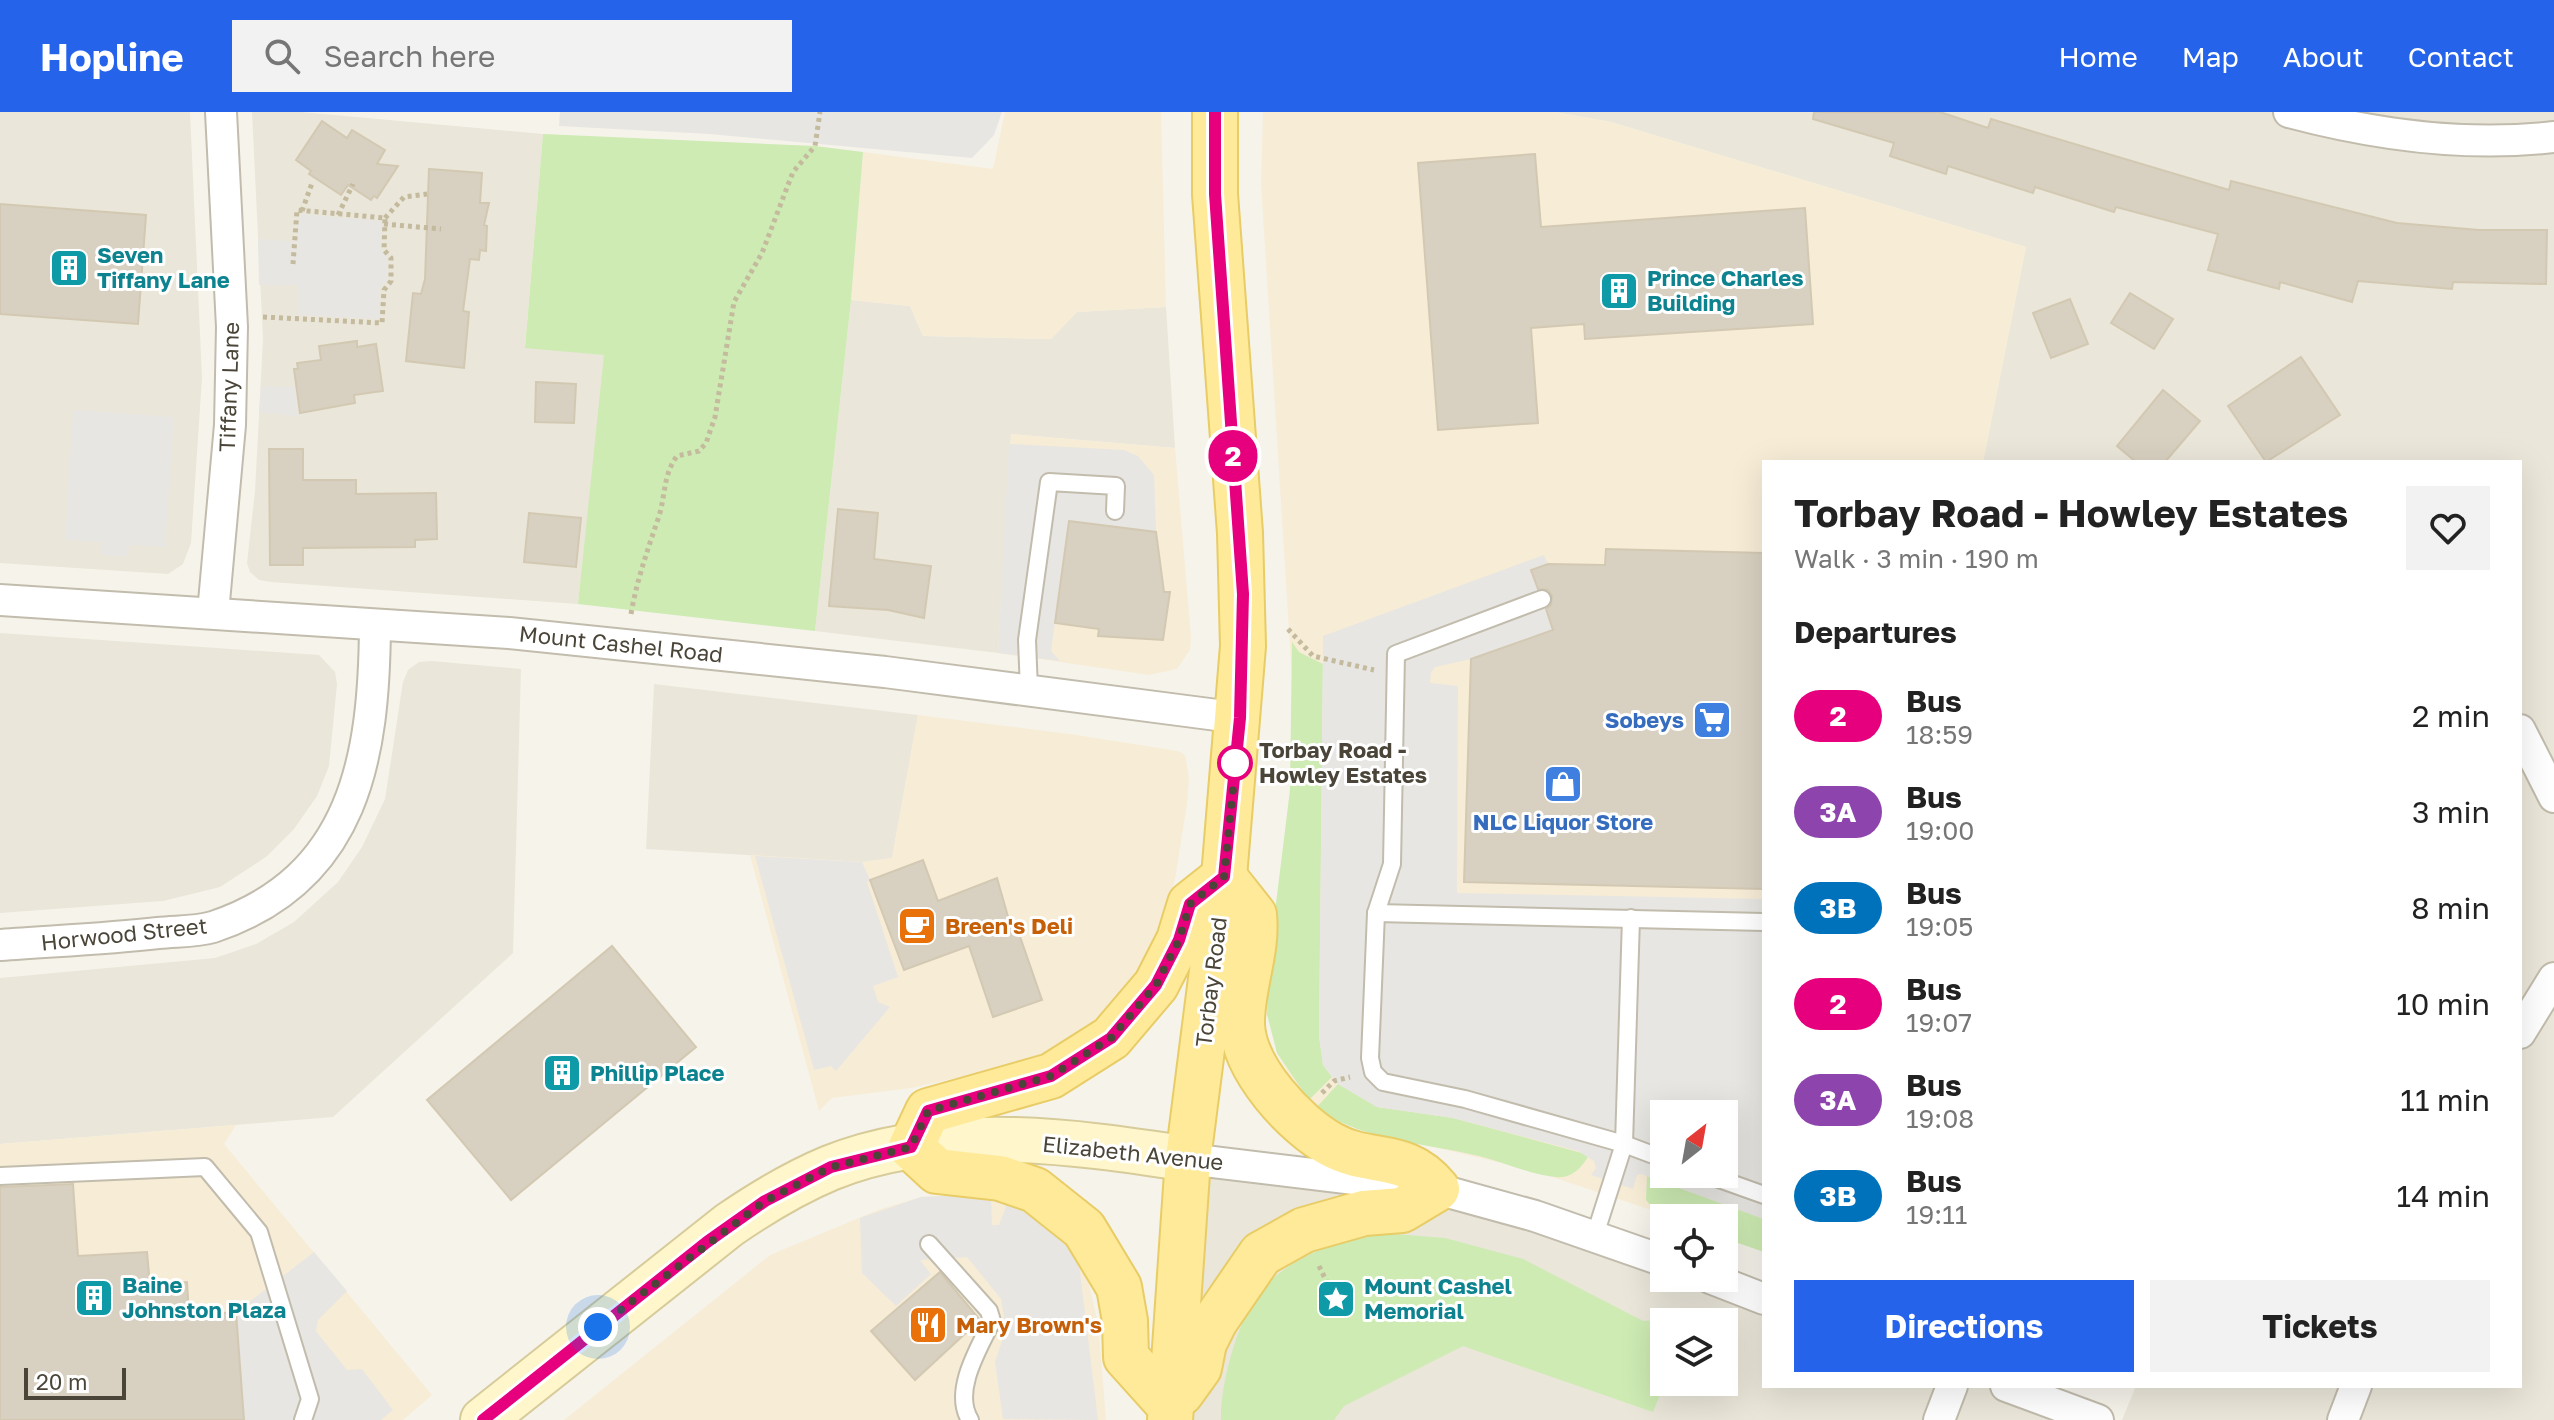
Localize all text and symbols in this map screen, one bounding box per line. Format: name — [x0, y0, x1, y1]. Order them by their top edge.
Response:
search box — [232, 20, 792, 92]
text: Hopline — [40, 34, 184, 79]
icon: search — [260, 34, 304, 78]
text: Search here — [324, 38, 496, 74]
text: Home — [2059, 40, 2138, 73]
text: Map — [2182, 40, 2239, 73]
text: About — [2283, 40, 2364, 73]
text: Contact — [2408, 40, 2514, 73]
place label: Seven Tiffany Lane — [97, 241, 230, 293]
building icon: Seven Tiffany Lane — [48, 247, 90, 289]
place label: Prince Charles Building — [1647, 264, 1804, 316]
building icon: Prince Charles Building — [1598, 270, 1640, 312]
street label: Tiffany Lane — [213, 321, 244, 453]
line badge: 2 — [1207, 430, 1259, 482]
text: 2 — [1224, 439, 1242, 472]
button: heart — [2406, 486, 2490, 570]
text: Torbay Road - Howley Estates — [1794, 490, 2348, 535]
text: Walk · 3 min · 190 m — [1794, 543, 2039, 574]
text: Departures — [1794, 614, 1957, 650]
street label: Mount Cashel Road — [518, 619, 724, 668]
text: Bus — [1906, 683, 1962, 719]
text: 2 min — [2412, 698, 2490, 734]
supermarket icon: Sobeys — [1691, 699, 1733, 741]
text: 2 — [1829, 699, 1847, 732]
place label: Sobeys — [1605, 706, 1684, 733]
text: 18:59 — [1906, 719, 1973, 750]
place label: Torbay Road - Howley Estates — [1259, 736, 1427, 788]
marker: Torbay Road - Howley Estates — [1218, 746, 1252, 780]
shop icon: NLC Liquor Store — [1542, 763, 1584, 805]
text: Bus — [1906, 779, 1962, 815]
text: 3 min — [2412, 794, 2490, 830]
text: 3A — [1820, 795, 1856, 828]
place label: NLC Liquor Store — [1473, 808, 1653, 835]
text: 19:00 — [1906, 815, 1974, 846]
text: Bus — [1906, 875, 1962, 911]
text: 8 min — [2411, 890, 2490, 926]
text: 3B — [1820, 891, 1856, 924]
cafe icon: Breen's Deli — [896, 905, 938, 947]
street label: Horwood Street — [39, 911, 208, 956]
text: 19:05 — [1906, 911, 1973, 942]
place label: Breen's Deli — [945, 912, 1073, 939]
street label: Torbay Road — [1189, 915, 1232, 1048]
text: Bus — [1906, 971, 1962, 1007]
text: 10 min — [2396, 986, 2490, 1022]
text: 2 — [1829, 987, 1847, 1020]
text: 19:07 — [1906, 1007, 1972, 1038]
building icon: Phillip Place — [541, 1052, 583, 1094]
place label: Phillip Place — [590, 1059, 724, 1086]
text: Bus — [1906, 1067, 1962, 1103]
text: 11 min — [2400, 1082, 2490, 1118]
text: 3A — [1820, 1083, 1856, 1116]
north arrow — [1650, 1100, 1738, 1188]
map controls — [1650, 1100, 1738, 1396]
text: 19:08 — [1906, 1103, 1974, 1134]
street label: Elizabeth Avenue — [1041, 1130, 1225, 1175]
text: Bus — [1906, 1163, 1962, 1199]
text: 14 min — [2397, 1178, 2490, 1214]
text: 3B — [1820, 1179, 1856, 1212]
text: 19:11 — [1906, 1199, 1967, 1230]
button: locate — [1650, 1204, 1738, 1292]
place label: Baine Johnston Plaza — [122, 1271, 286, 1323]
place label: Mount Cashel Memorial — [1364, 1272, 1512, 1324]
building icon: Baine Johnston Plaza — [73, 1277, 115, 1319]
place icon: Mount Cashel Memorial — [1315, 1278, 1357, 1320]
button: Directions — [1794, 1280, 2134, 1372]
button: Tickets — [2150, 1280, 2490, 1372]
restaurant icon: Mary Brown's — [907, 1304, 949, 1346]
your location — [578, 1307, 618, 1347]
button: layers — [1650, 1308, 1738, 1396]
place label: Mary Brown's — [956, 1311, 1102, 1338]
scale bar — [24, 1364, 126, 1400]
text: 20 m — [36, 1368, 87, 1395]

